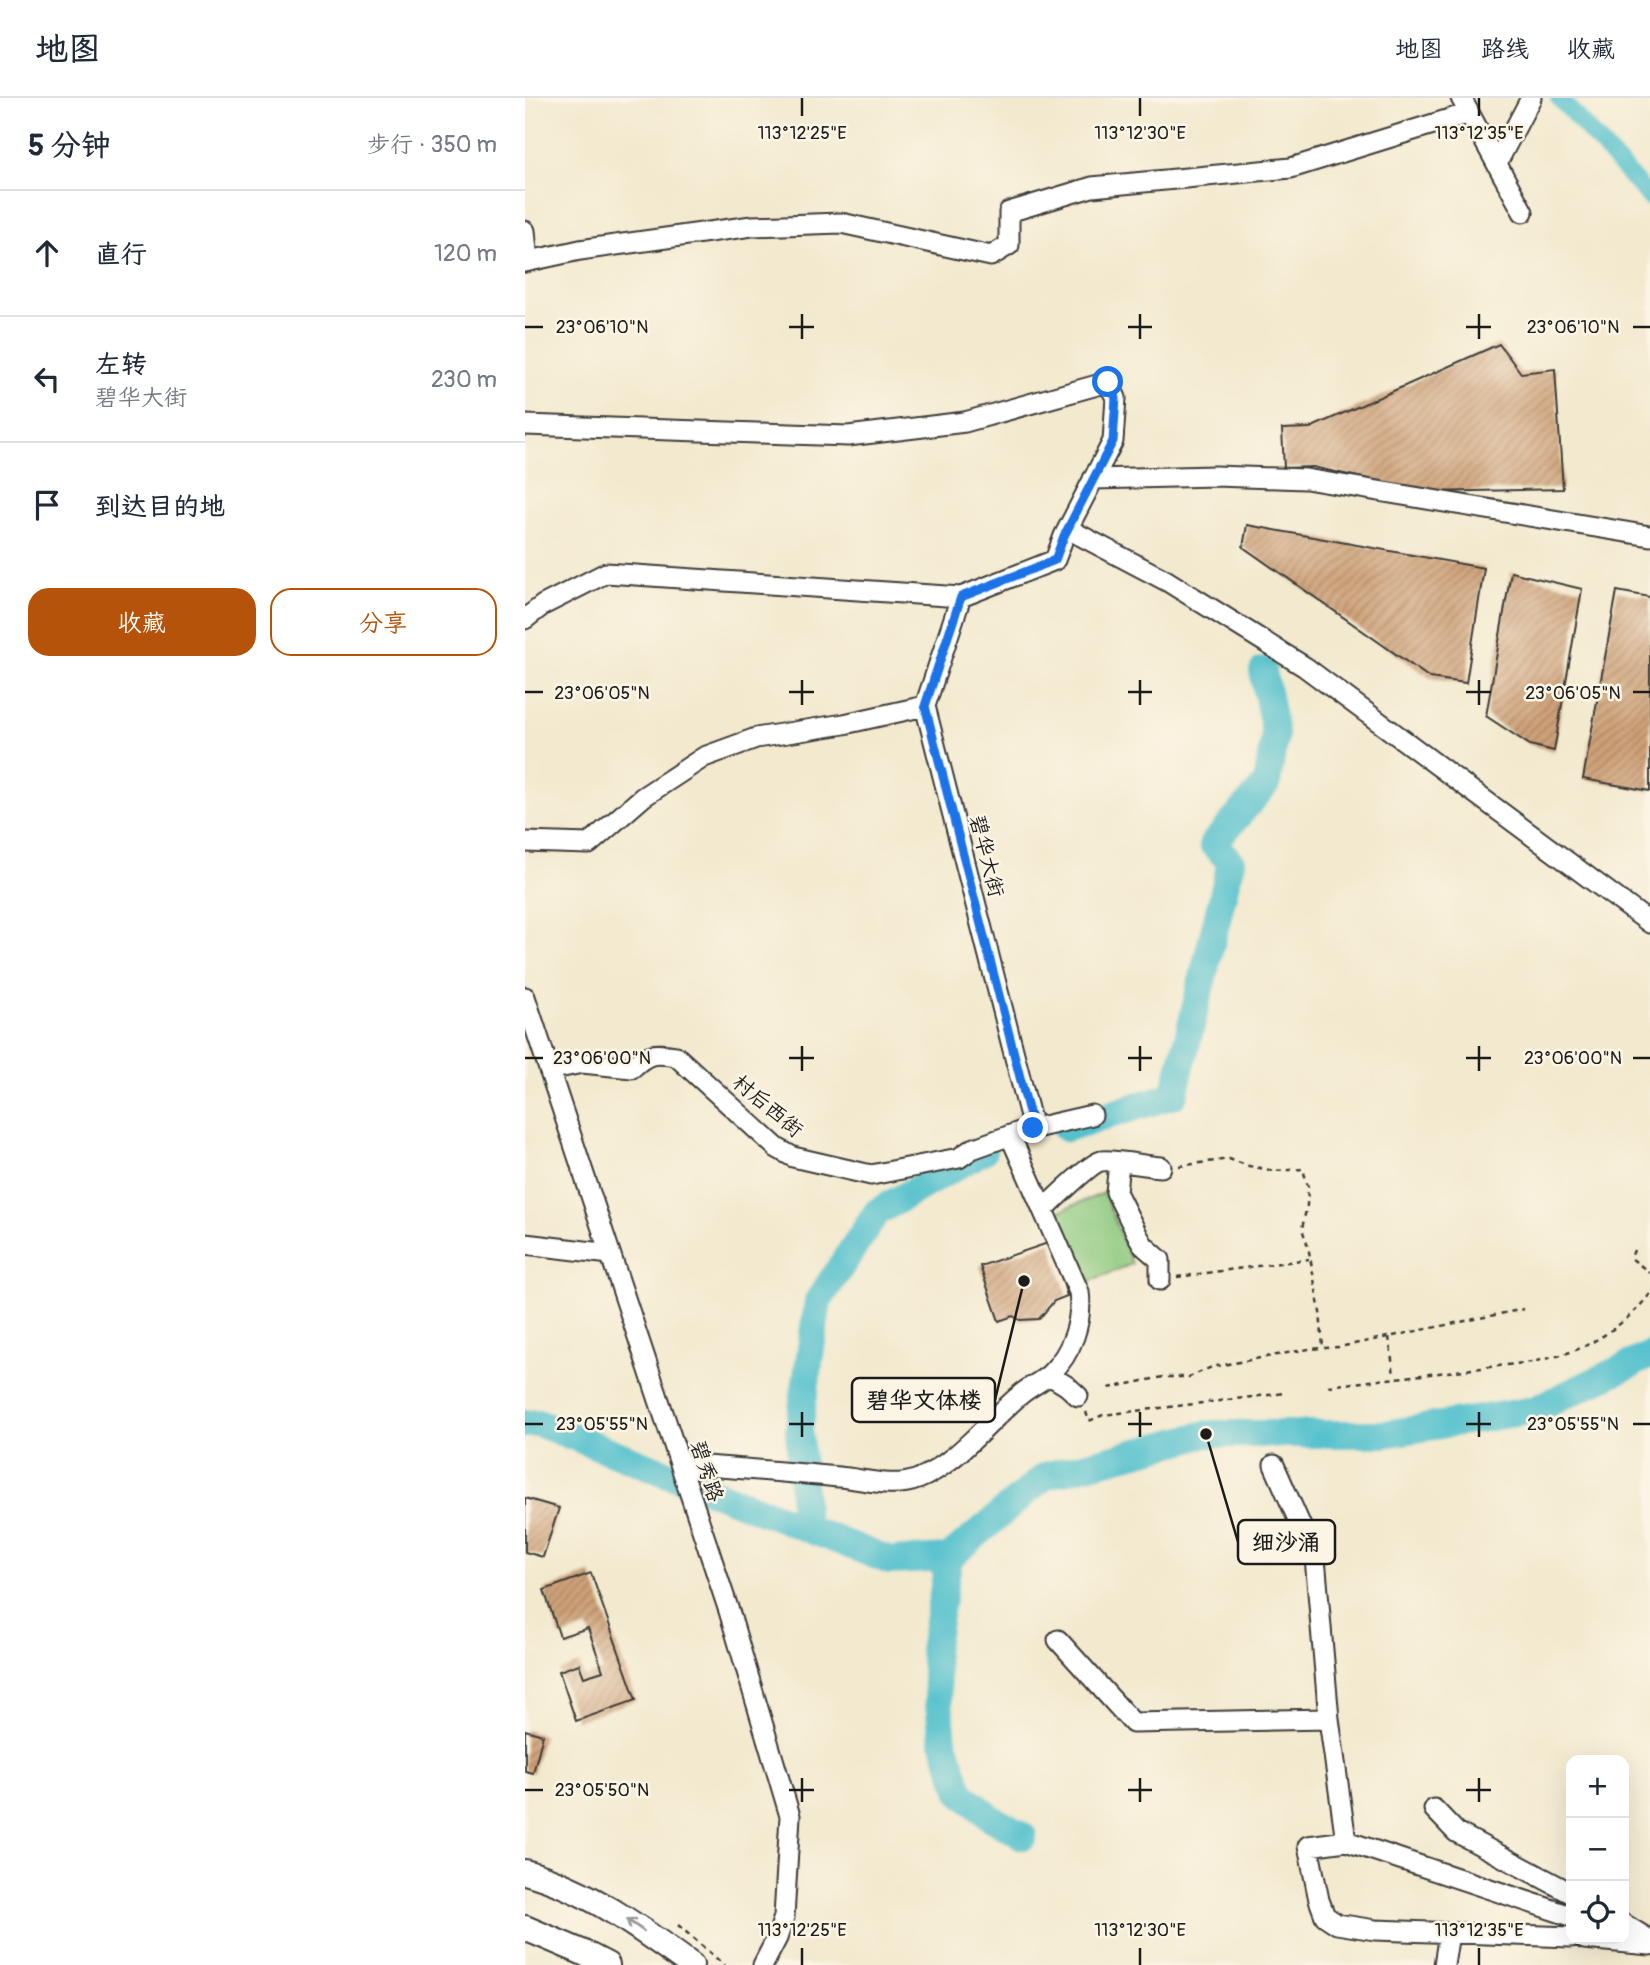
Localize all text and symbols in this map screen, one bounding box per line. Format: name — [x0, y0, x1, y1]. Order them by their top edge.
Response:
text: 地图 — [35, 29, 101, 70]
text: 地图 — [1395, 35, 1443, 64]
text: 路线 — [1481, 35, 1529, 64]
text: 收藏 — [1567, 35, 1615, 64]
text: 113°12'25"E — [757, 122, 847, 145]
text: 113°12'30"E — [1094, 122, 1186, 145]
text: 113°12'35"E — [1434, 122, 1524, 145]
text: 5 分钟 — [28, 127, 111, 164]
text: 步行 · 350 m — [367, 130, 497, 159]
icon: ahead — [28, 234, 66, 272]
text: 直行 — [95, 239, 147, 271]
text: 120 m — [434, 239, 497, 268]
text: 23°06'10"N — [556, 316, 648, 339]
text: 23°06'10"N — [1527, 316, 1619, 339]
text: 左转 — [95, 349, 147, 381]
icon: left — [28, 360, 66, 398]
text: 230 m — [431, 365, 497, 394]
route start — [1092, 366, 1123, 397]
text: 碧华大街 — [95, 383, 187, 412]
icon: arrive — [28, 486, 66, 524]
text: 到达目的地 — [95, 491, 225, 523]
button: 收藏 — [28, 588, 256, 656]
button: 分享 — [270, 588, 497, 656]
text: 23°06'05"N — [554, 682, 650, 705]
text: 23°06'05"N — [1525, 682, 1621, 705]
street label: 碧华大街 — [963, 812, 1010, 900]
text: 23°06'00"N — [553, 1047, 651, 1070]
text: 23°06'00"N — [1524, 1047, 1622, 1070]
street label: 村后西街 — [727, 1069, 809, 1144]
route end — [1017, 1112, 1048, 1143]
callout: 碧华文体楼 — [852, 1378, 995, 1422]
text: 碧华文体楼 — [867, 1386, 982, 1415]
text: 23°05'55"N — [556, 1413, 648, 1436]
text: 23°05'55"N — [1527, 1413, 1619, 1436]
street label: 碧秀路 — [684, 1437, 729, 1505]
callout: 细沙涌 — [1238, 1520, 1335, 1564]
text: 细沙涌 — [1252, 1528, 1321, 1557]
map controls — [1566, 1755, 1629, 1944]
button: + — [1566, 1755, 1629, 1818]
text: 23°05'50"N — [555, 1779, 649, 1802]
button: − — [1566, 1818, 1629, 1881]
button: locate — [1566, 1881, 1629, 1944]
one-way arrow — [626, 1918, 646, 1932]
text: 113°12'25"E — [757, 1919, 847, 1942]
text: 113°12'30"E — [1094, 1919, 1186, 1942]
text: 113°12'35"E — [1434, 1919, 1524, 1942]

